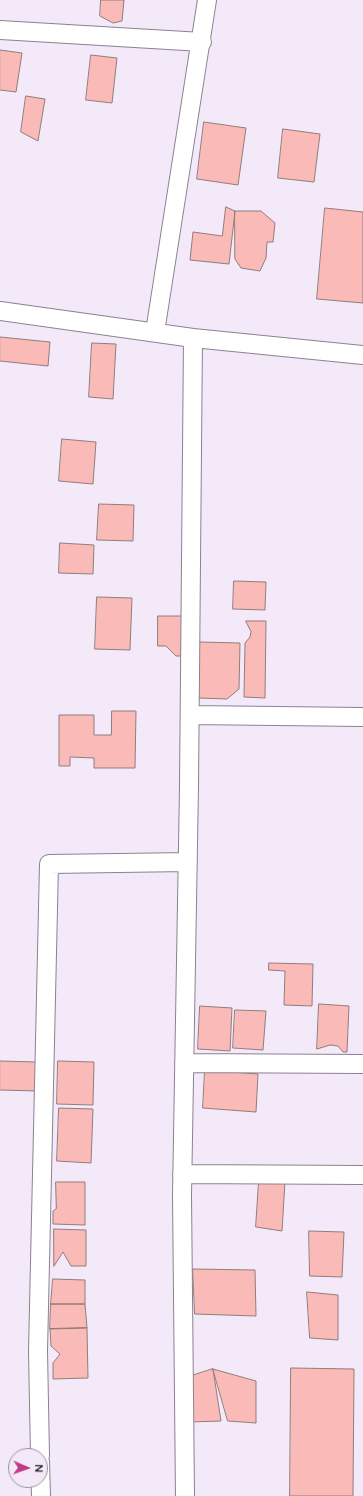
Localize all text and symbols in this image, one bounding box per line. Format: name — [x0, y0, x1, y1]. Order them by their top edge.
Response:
north arrow — [8, 1448, 48, 1488]
text: N — [32, 1464, 46, 1473]

